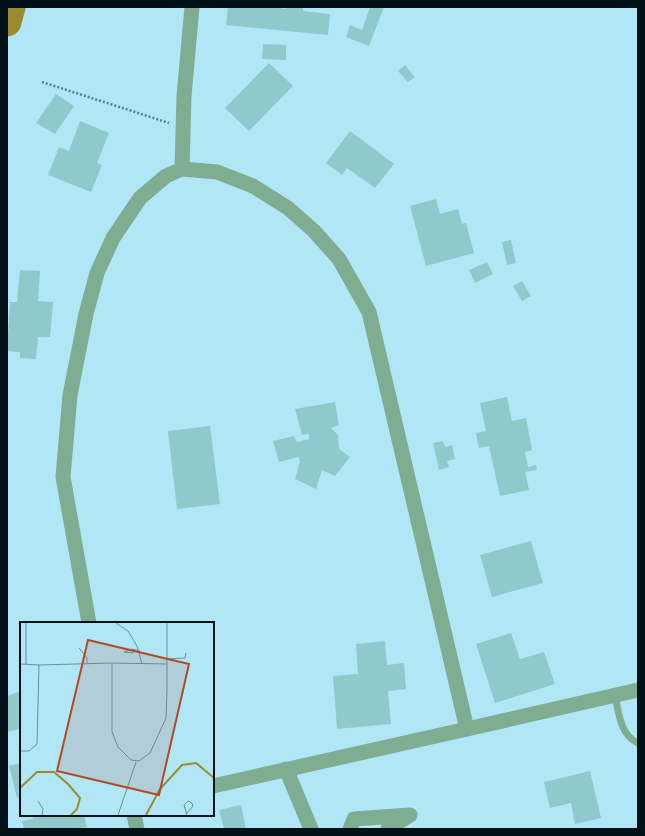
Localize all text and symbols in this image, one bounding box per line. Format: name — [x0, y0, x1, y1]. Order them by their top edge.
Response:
inset map — [20, 622, 214, 816]

